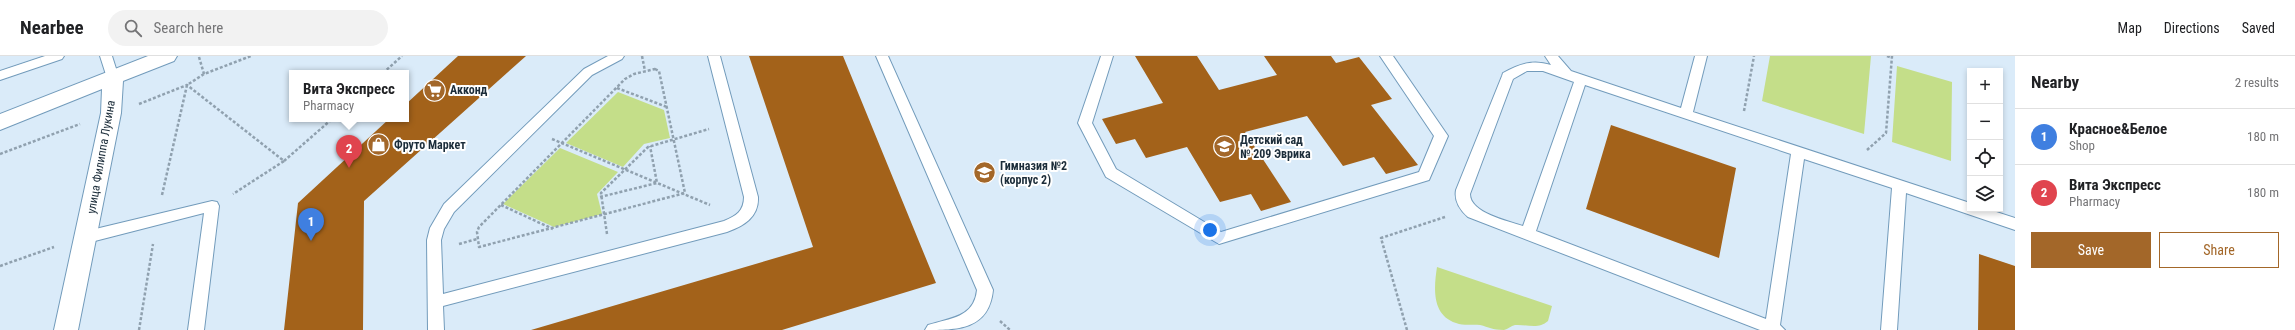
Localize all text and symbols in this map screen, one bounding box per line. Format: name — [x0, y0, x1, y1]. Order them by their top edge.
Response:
search box — [108, 10, 388, 46]
text: Nearbee — [20, 16, 84, 39]
icon: search — [122, 17, 144, 39]
text: Search here — [154, 19, 223, 37]
text: Map — [2118, 20, 2142, 36]
text: Directions — [2164, 20, 2220, 36]
text: Saved — [2242, 20, 2275, 36]
map controls — [1967, 68, 2003, 212]
button: + — [1967, 68, 2003, 104]
popup — [289, 70, 409, 122]
text: Nearby — [2031, 72, 2079, 92]
text: 2 results — [2235, 75, 2279, 90]
supermarket icon: Акконд — [421, 77, 447, 103]
text: Вита Экспресс — [303, 80, 395, 98]
place label: Акконд — [450, 83, 488, 97]
text: Pharmacy — [303, 98, 354, 113]
street label: улица Филиппа Лукина — [84, 99, 118, 215]
button: − — [1967, 104, 2003, 140]
text: Красное&Белое — [2069, 120, 2167, 138]
text: 1 — [2041, 129, 2047, 144]
text: 180 m — [2247, 129, 2279, 144]
shop icon: Фруто Маркет — [366, 132, 392, 158]
place label: Детский сад № 209 Эврика — [1240, 133, 1311, 161]
school or university icon: Детский сад № 209 Эврика — [1211, 134, 1237, 160]
pin: 2 — [336, 135, 362, 168]
place label: Фруто Маркет — [394, 138, 466, 152]
text: Shop — [2069, 138, 2095, 153]
button: locate — [1967, 140, 2003, 176]
place label: Гимназия №2 (корпус 2) — [1000, 159, 1067, 187]
school or university icon: Гимназия №2 (корпус 2) — [972, 160, 998, 186]
button: layers — [1967, 176, 2003, 212]
text: Вита Экспресс — [2069, 176, 2161, 194]
text: 2 — [2041, 185, 2047, 200]
text: 180 m — [2247, 185, 2279, 200]
text: Pharmacy — [2069, 194, 2120, 209]
pin: 1 — [298, 208, 324, 241]
your location — [1200, 220, 1220, 240]
button: Save — [2031, 232, 2151, 268]
button: Share — [2159, 232, 2279, 268]

